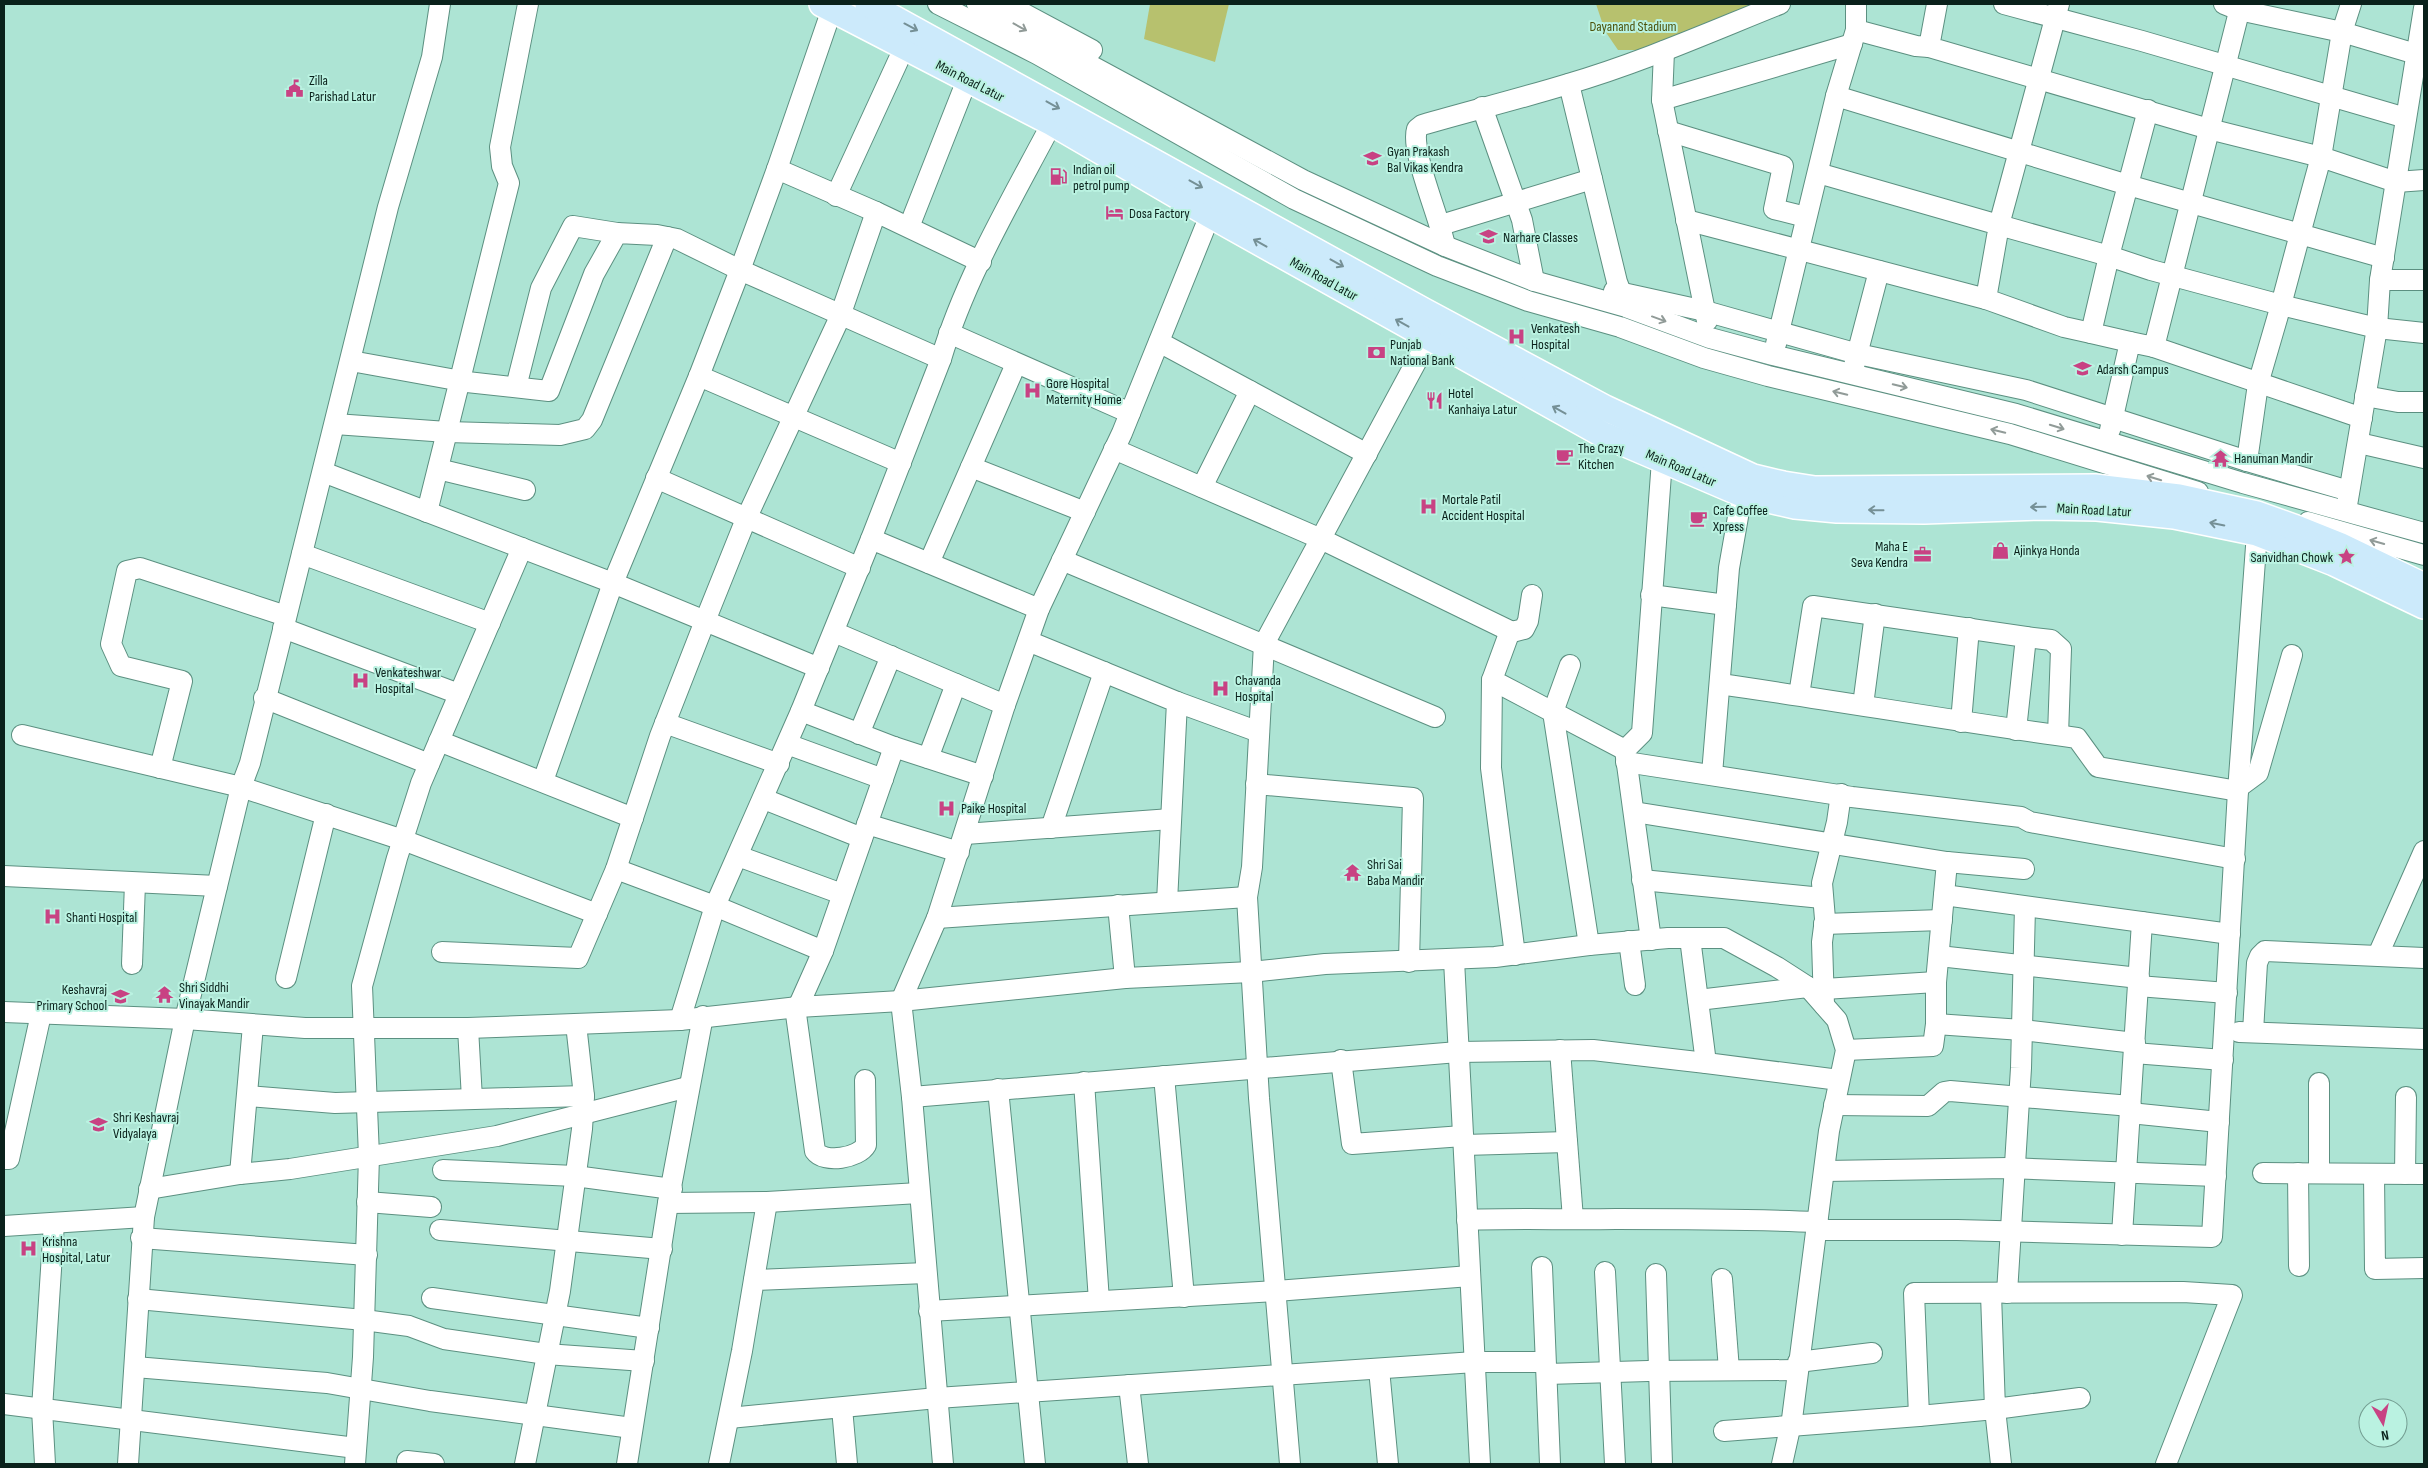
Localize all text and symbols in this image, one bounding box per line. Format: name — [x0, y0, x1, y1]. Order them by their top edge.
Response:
park label: Dayanand Stadium — [1590, 18, 1676, 35]
one-way arrow — [903, 22, 918, 32]
one-way arrow — [1012, 23, 1027, 32]
street label: Main Road Latur — [933, 56, 1007, 106]
place label: Zilla Parishad Latur — [309, 72, 376, 105]
public building icon: Zilla Parishad Latur — [285, 78, 305, 98]
one-way arrow — [1046, 100, 1061, 110]
place label: Gyan Prakash Bal Vikas Kendra — [1387, 143, 1463, 176]
school or university icon: Gyan Prakash Bal Vikas Kendra — [1363, 149, 1383, 169]
place label: Indian oil petrol pump — [1073, 161, 1130, 194]
fuel station icon: Indian oil petrol pump — [1049, 167, 1069, 187]
one-way arrow — [1188, 179, 1202, 189]
hotel icon: Dosa Factory — [1105, 203, 1125, 223]
place label: Dosa Factory — [1129, 205, 1190, 222]
school or university icon: Narhare Classes — [1479, 227, 1499, 247]
place label: Narhare Classes — [1503, 229, 1578, 246]
one-way arrow — [1253, 238, 1268, 248]
street label: Main Road Latur — [1287, 253, 1361, 305]
one-way arrow — [1330, 258, 1344, 268]
one-way arrow — [1651, 315, 1666, 324]
one-way arrow — [1395, 318, 1410, 327]
place label: Venkatesh Hospital — [1531, 320, 1580, 353]
hospital icon: Venkatesh Hospital — [1507, 326, 1527, 346]
place label: Punjab National Bank — [1390, 336, 1455, 369]
bank icon: Punjab National Bank — [1366, 342, 1386, 362]
school or university icon: Adarsh Campus — [2073, 359, 2093, 379]
place label: Adarsh Campus — [2096, 361, 2169, 378]
place label: Gore Hospital Maternity Home — [1046, 375, 1122, 408]
hospital icon: Gore Hospital Maternity Home — [1022, 381, 1042, 401]
one-way arrow — [1891, 382, 1907, 391]
place label: Hotel Kanhaiya Latur — [1448, 385, 1517, 418]
one-way arrow — [1833, 388, 1849, 397]
restaurant icon: Hotel Kanhaiya Latur — [1424, 391, 1444, 411]
one-way arrow — [1552, 405, 1567, 415]
one-way arrow — [2049, 422, 2065, 432]
one-way arrow — [1991, 426, 2007, 436]
place label: The Crazy Kitchen — [1578, 440, 1624, 473]
cafe icon: The Crazy Kitchen — [1554, 446, 1574, 466]
street label: Main Road Latur — [1643, 446, 1719, 490]
temple icon: Hanuman Mandir — [2210, 448, 2230, 468]
place label: Hanuman Mandir — [2234, 450, 2313, 467]
one-way arrow — [2146, 473, 2162, 483]
place label: Mortale Patil Accident Hospital — [1441, 491, 1525, 524]
hospital icon: Mortale Patil Accident Hospital — [1418, 497, 1438, 517]
street label: Main Road Latur — [2056, 500, 2132, 520]
place label: Cafe Coffee Xpress — [1712, 502, 1768, 535]
one-way arrow — [2031, 502, 2047, 512]
one-way arrow — [1868, 506, 1884, 515]
cafe icon: Cafe Coffee Xpress — [1689, 508, 1709, 528]
one-way arrow — [2209, 519, 2225, 529]
one-way arrow — [2370, 536, 2386, 546]
place label: Maha E Seva Kendra — [1851, 538, 1908, 571]
shop icon: Ajinkya Honda — [1990, 540, 2010, 560]
place label: Ajinkya Honda — [2013, 542, 2080, 559]
office icon: Maha E Seva Kendra — [1912, 544, 1932, 564]
place icon: Sanvidhan Chowk — [2337, 547, 2357, 567]
place label: Sanvidhan Chowk — [2250, 549, 2334, 566]
place label: Venkateshwar Hospital — [375, 664, 441, 697]
hospital icon: Venkateshwar Hospital — [351, 670, 371, 690]
place label: Chavanda Hospital — [1235, 672, 1281, 705]
hospital icon: Chavanda Hospital — [1211, 678, 1231, 698]
hospital icon: Paike Hospital — [937, 798, 957, 818]
place label: Paike Hospital — [961, 800, 1026, 817]
place label: Shri Sai Baba Mandir — [1367, 856, 1424, 889]
temple icon: Shri Sai Baba Mandir — [1343, 862, 1363, 882]
hospital icon: Shanti Hospital — [42, 907, 62, 927]
place label: Shanti Hospital — [66, 909, 137, 926]
place label: Shri Siddhi Vinayak Mandir — [179, 979, 250, 1012]
place label: Keshavraj Primary School — [37, 981, 107, 1014]
temple icon: Shri Siddhi Vinayak Mandir — [155, 985, 175, 1005]
school or university icon: Keshavraj Primary School — [111, 987, 131, 1007]
place label: Shri Keshavraj Vidyalaya — [113, 1109, 179, 1142]
school or university icon: Shri Keshavraj Vidyalaya — [89, 1115, 109, 1135]
place label: Krishna Hospital, Latur — [42, 1233, 110, 1266]
hospital icon: Krishna Hospital, Latur — [18, 1239, 38, 1259]
north arrow — [2358, 1398, 2408, 1448]
text: N — [2380, 1426, 2390, 1444]

